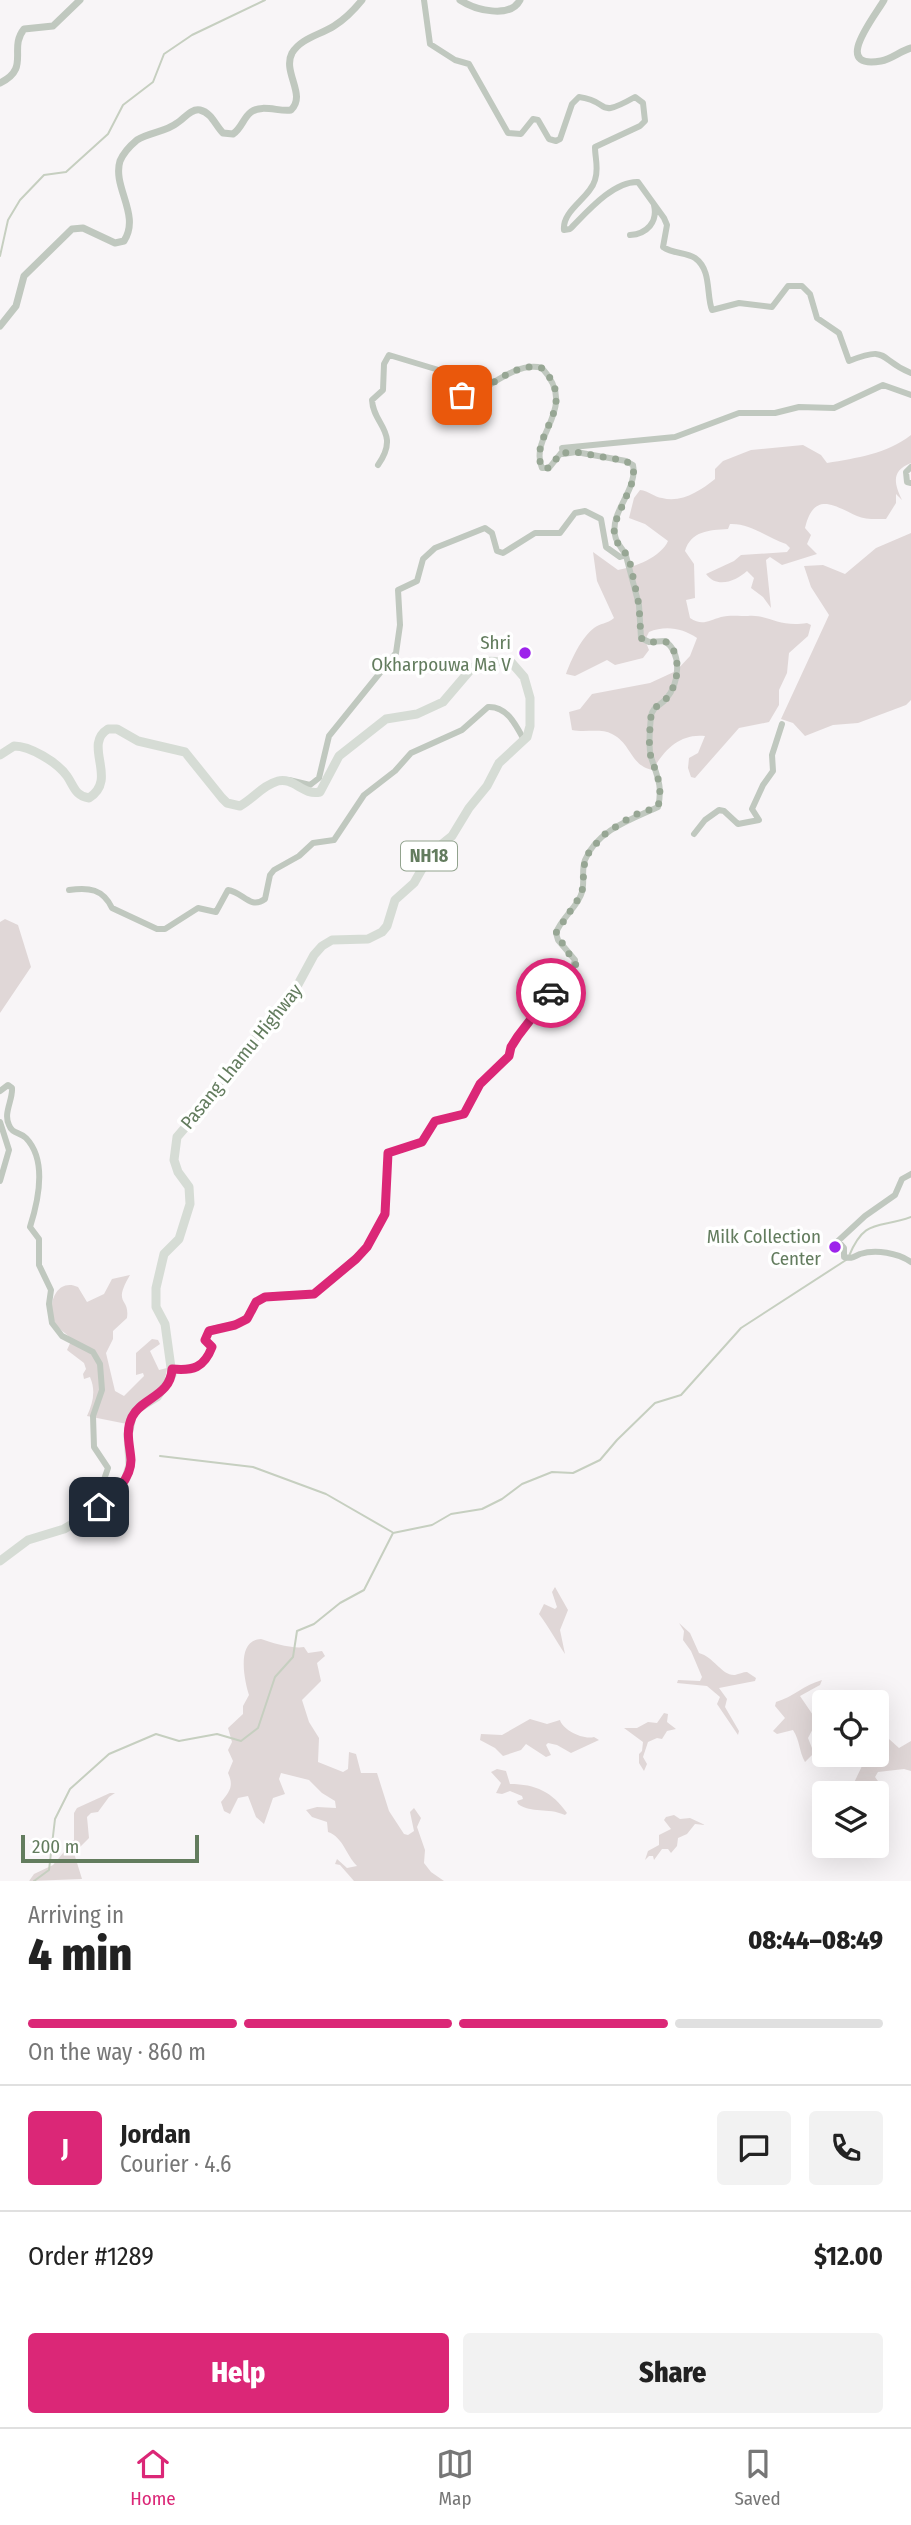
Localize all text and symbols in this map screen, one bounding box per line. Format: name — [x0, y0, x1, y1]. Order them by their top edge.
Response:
pin — [432, 365, 492, 425]
icon: bag — [443, 376, 481, 414]
place label: Shri Okharpouwa Ma V — [371, 631, 511, 676]
marker: Shri Okharpouwa Ma V — [517, 645, 533, 661]
road number: NH18 — [401, 842, 457, 870]
courier — [516, 958, 586, 1028]
icon: car — [532, 974, 570, 1012]
street label: Pasang Lhamu Highway — [176, 979, 307, 1134]
place label: Milk Collection Center — [707, 1225, 821, 1270]
marker: Milk Collection Center — [827, 1239, 843, 1255]
pin — [69, 1477, 129, 1537]
icon: home — [80, 1488, 118, 1526]
map controls — [812, 1690, 889, 1858]
button: locate — [812, 1690, 889, 1767]
button: layers — [812, 1781, 889, 1858]
scale bar — [21, 1832, 200, 1864]
text: 200 m — [32, 1835, 79, 1858]
text: Arriving in — [28, 1901, 124, 1929]
text: 08:44–08:49 — [748, 1925, 883, 1956]
text: 4 min — [28, 1927, 132, 1982]
text: On the way · 860 m — [28, 2038, 206, 2066]
button: chat — [717, 2111, 791, 2185]
button: phone — [809, 2111, 883, 2185]
text: Jordan — [120, 2119, 191, 2150]
text: J — [61, 2133, 69, 2164]
text: Courier · 4.6 — [120, 2150, 231, 2178]
text: Order #1289 — [28, 2241, 154, 2272]
text: $12.00 — [814, 2241, 883, 2272]
button: Help — [28, 2333, 449, 2413]
button: Share — [463, 2333, 883, 2413]
tab: Home — [130, 2445, 176, 2510]
tab: Map — [436, 2445, 474, 2510]
tab: Saved — [734, 2445, 781, 2510]

